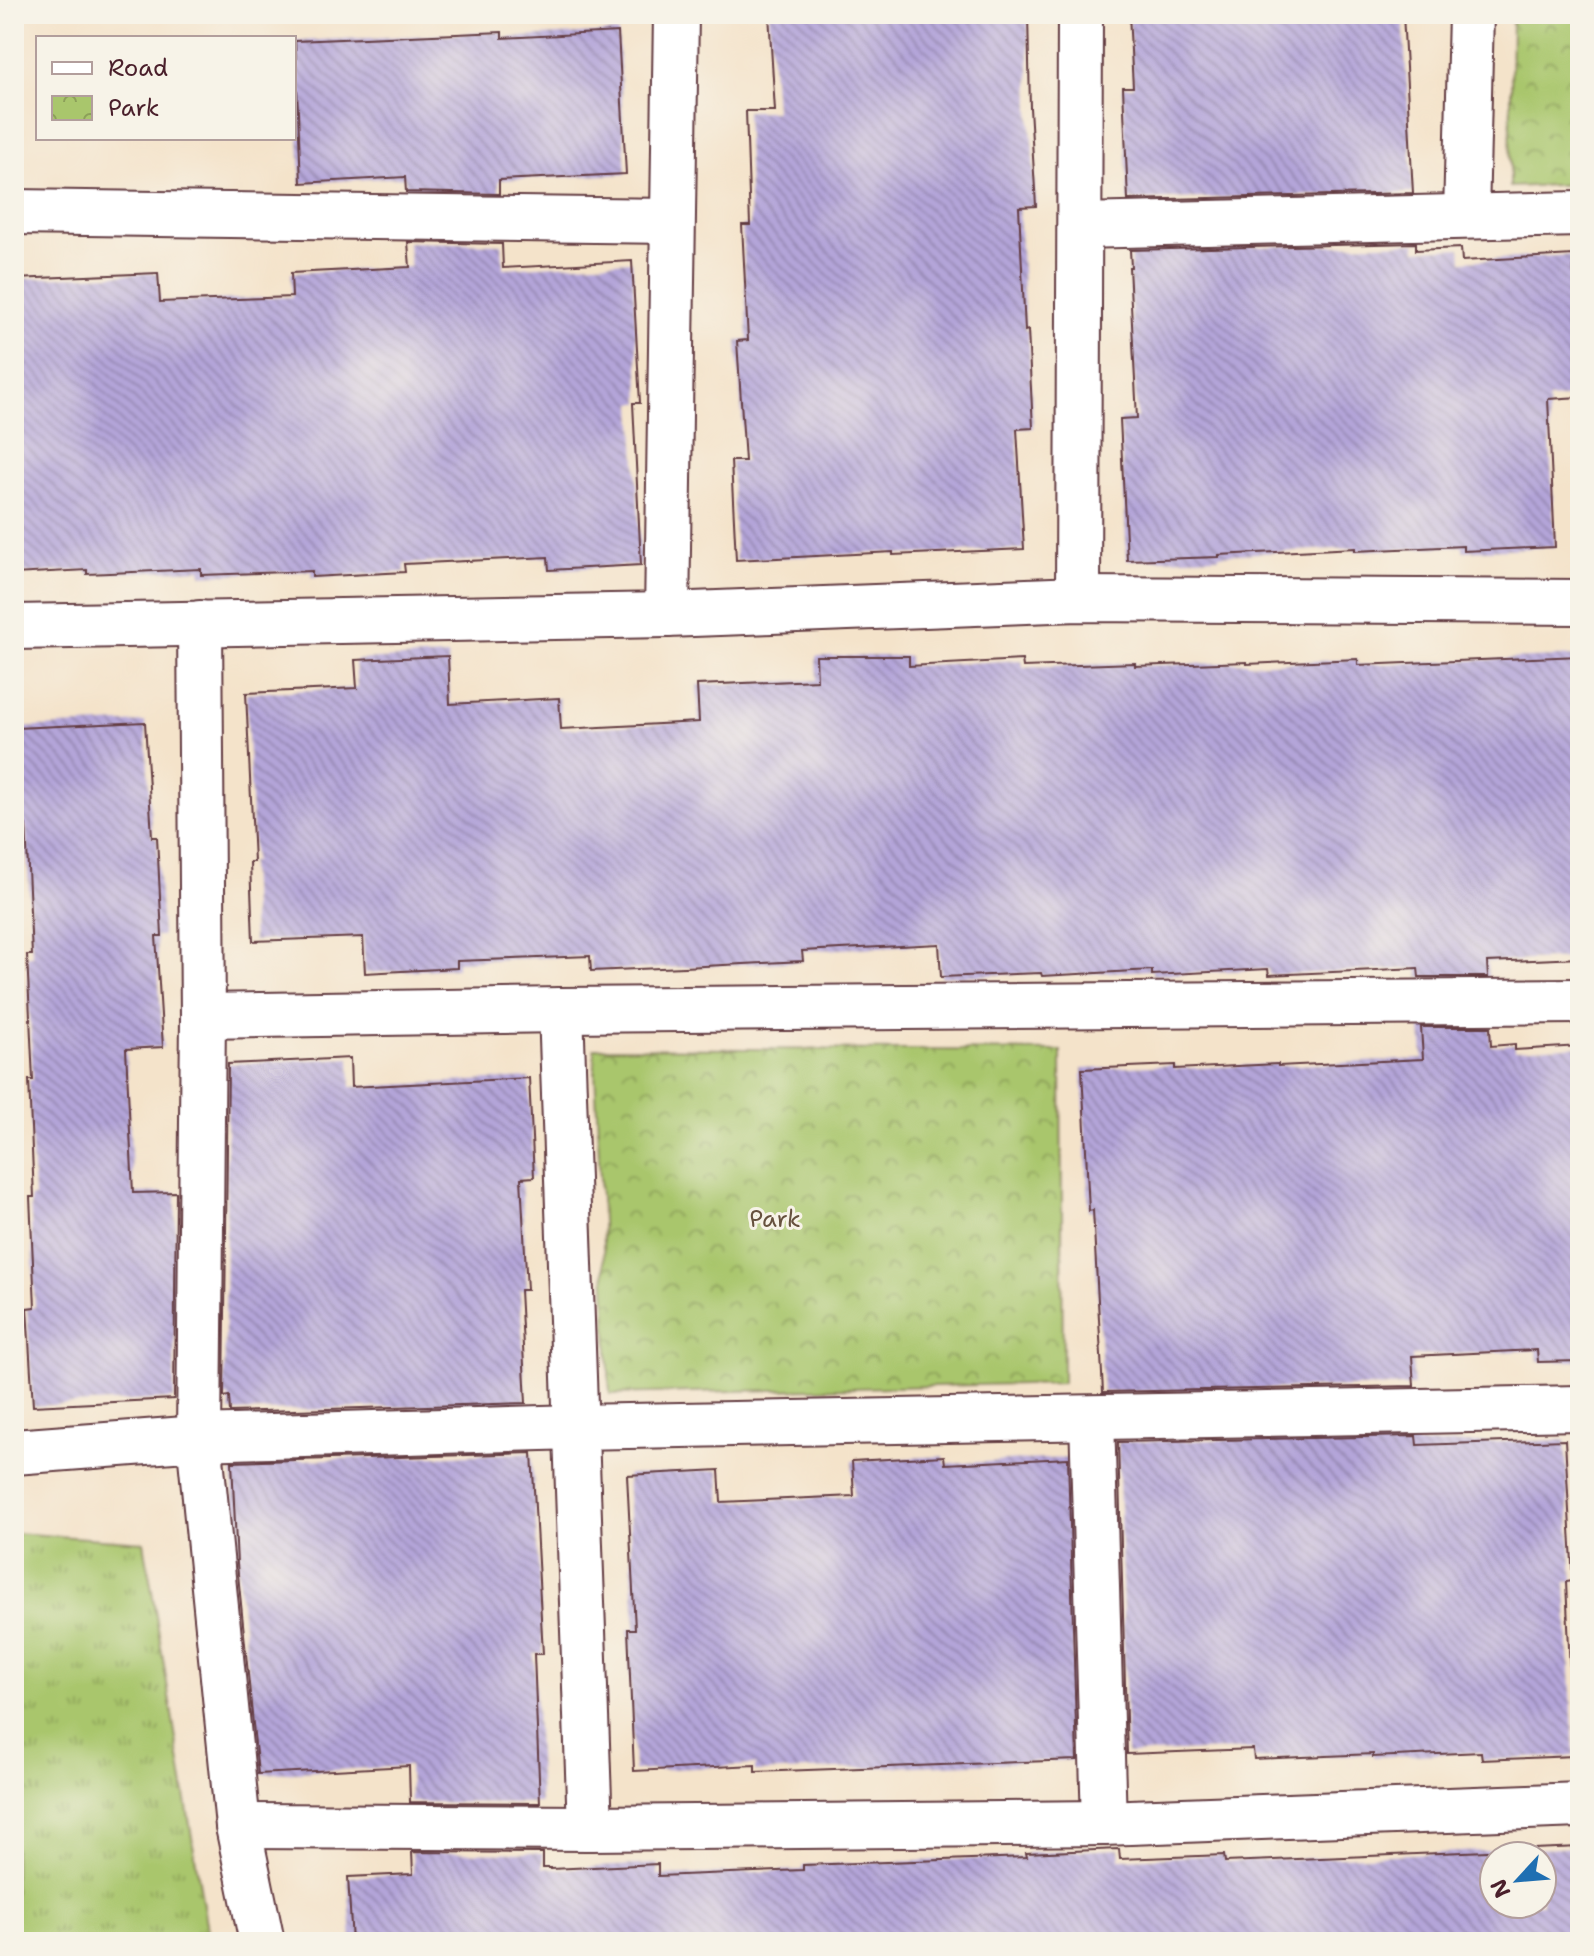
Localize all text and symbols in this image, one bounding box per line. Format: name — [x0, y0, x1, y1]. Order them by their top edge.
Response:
legend — [36, 36, 296, 140]
text: Road — [108, 52, 168, 84]
text: Park — [108, 92, 160, 124]
park label: Park — [749, 1203, 801, 1235]
north arrow — [1478, 1840, 1558, 1920]
text: N — [1484, 1874, 1517, 1903]

